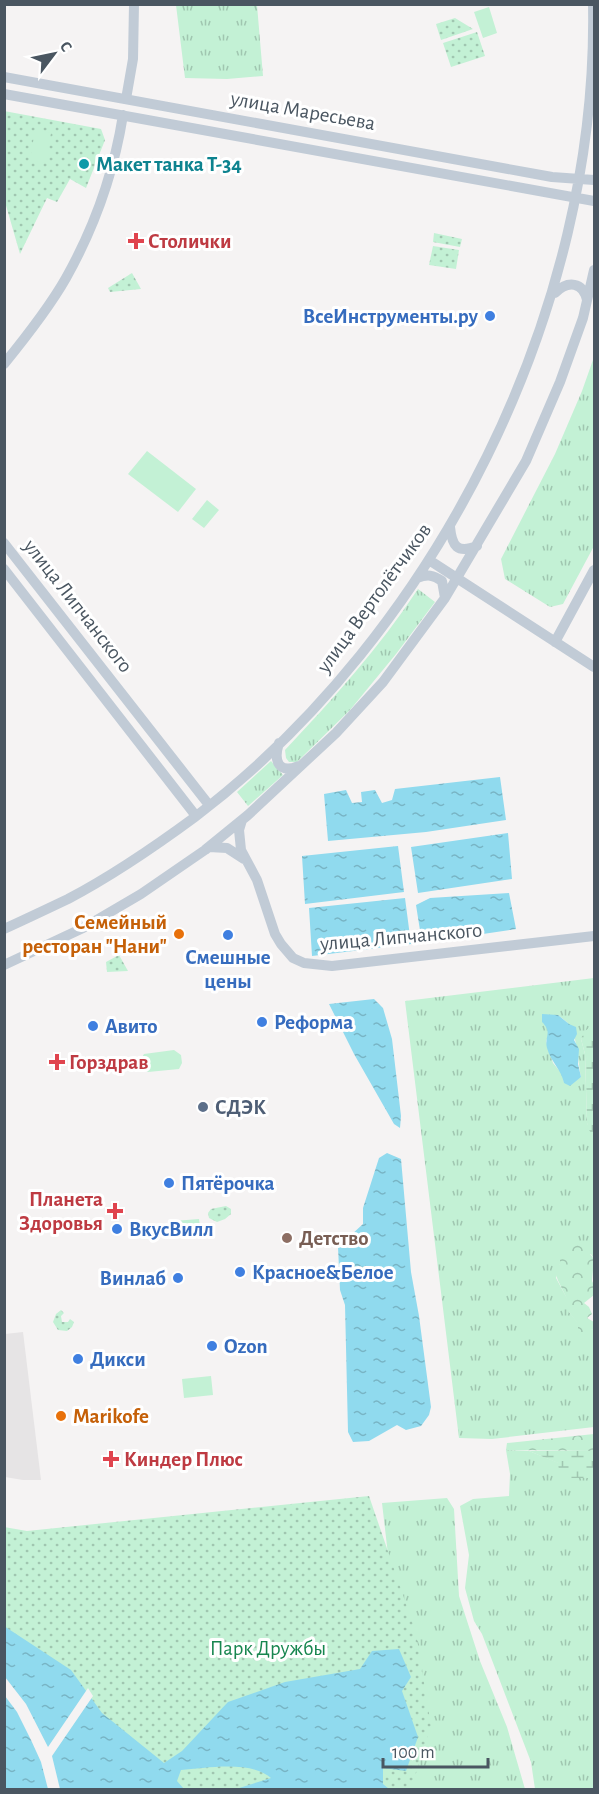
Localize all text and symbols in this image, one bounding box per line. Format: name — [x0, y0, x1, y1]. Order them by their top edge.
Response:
north arrow — [24, 24, 84, 84]
text: С — [57, 39, 75, 55]
street label: улица Маресьева — [228, 88, 377, 134]
place label: Макет танка Т-34 — [96, 154, 242, 175]
marker: Макет танка Т-34 — [77, 157, 91, 171]
place label: Столички — [148, 231, 232, 252]
marker: Столички — [129, 234, 143, 248]
place label: ВсеИнструменты.ру — [303, 306, 478, 327]
marker: ВсеИнструменты.ру — [483, 309, 497, 323]
street label: улица Вертолётчиков — [312, 519, 435, 677]
street label: улица Липчанского — [19, 535, 136, 676]
place label: Семейный ресторан "Нани" — [22, 912, 167, 957]
street label: улица Липчанского — [318, 919, 483, 955]
marker: Семейный ресторан "Нани" — [172, 927, 186, 941]
marker: Смешные цены — [221, 928, 235, 942]
place label: Смешные цены — [185, 947, 271, 992]
place label: Реформа — [274, 1012, 353, 1033]
marker: Реформа — [255, 1015, 269, 1029]
place label: Авито — [105, 1016, 157, 1037]
marker: Авито — [86, 1019, 100, 1033]
place label: Горздрав — [69, 1052, 148, 1073]
marker: Горздрав — [50, 1055, 64, 1069]
place label: СДЭК — [215, 1097, 266, 1118]
marker: СДЭК — [196, 1100, 210, 1114]
place label: Пятёрочка — [181, 1173, 275, 1194]
marker: Пятёрочка — [162, 1176, 176, 1190]
place label: Планета Здоровья — [19, 1189, 103, 1234]
marker: Планета Здоровья — [108, 1204, 122, 1218]
place label: ВкусВилл — [129, 1219, 214, 1240]
marker: ВкусВилл — [110, 1222, 124, 1236]
place label: Детство — [299, 1228, 369, 1249]
marker: Детство — [280, 1231, 294, 1245]
place label: Красное&Белое — [252, 1262, 394, 1283]
marker: Красное&Белое — [233, 1265, 247, 1279]
place label: Винлаб — [100, 1268, 166, 1289]
marker: Винлаб — [171, 1271, 185, 1285]
place label: Ozon — [224, 1336, 268, 1357]
marker: Ozon — [205, 1339, 219, 1353]
place label: Дикси — [90, 1349, 146, 1370]
marker: Дикси — [71, 1352, 85, 1366]
place label: Marikofe — [73, 1406, 149, 1427]
marker: Marikofe — [54, 1409, 68, 1423]
place label: Киндер Плюс — [124, 1449, 243, 1470]
marker: Киндер Плюс — [102, 1450, 120, 1468]
park label: Парк Дружбы — [210, 1638, 326, 1659]
scale bar — [383, 1731, 488, 1769]
text: 100 m — [392, 1744, 435, 1762]

